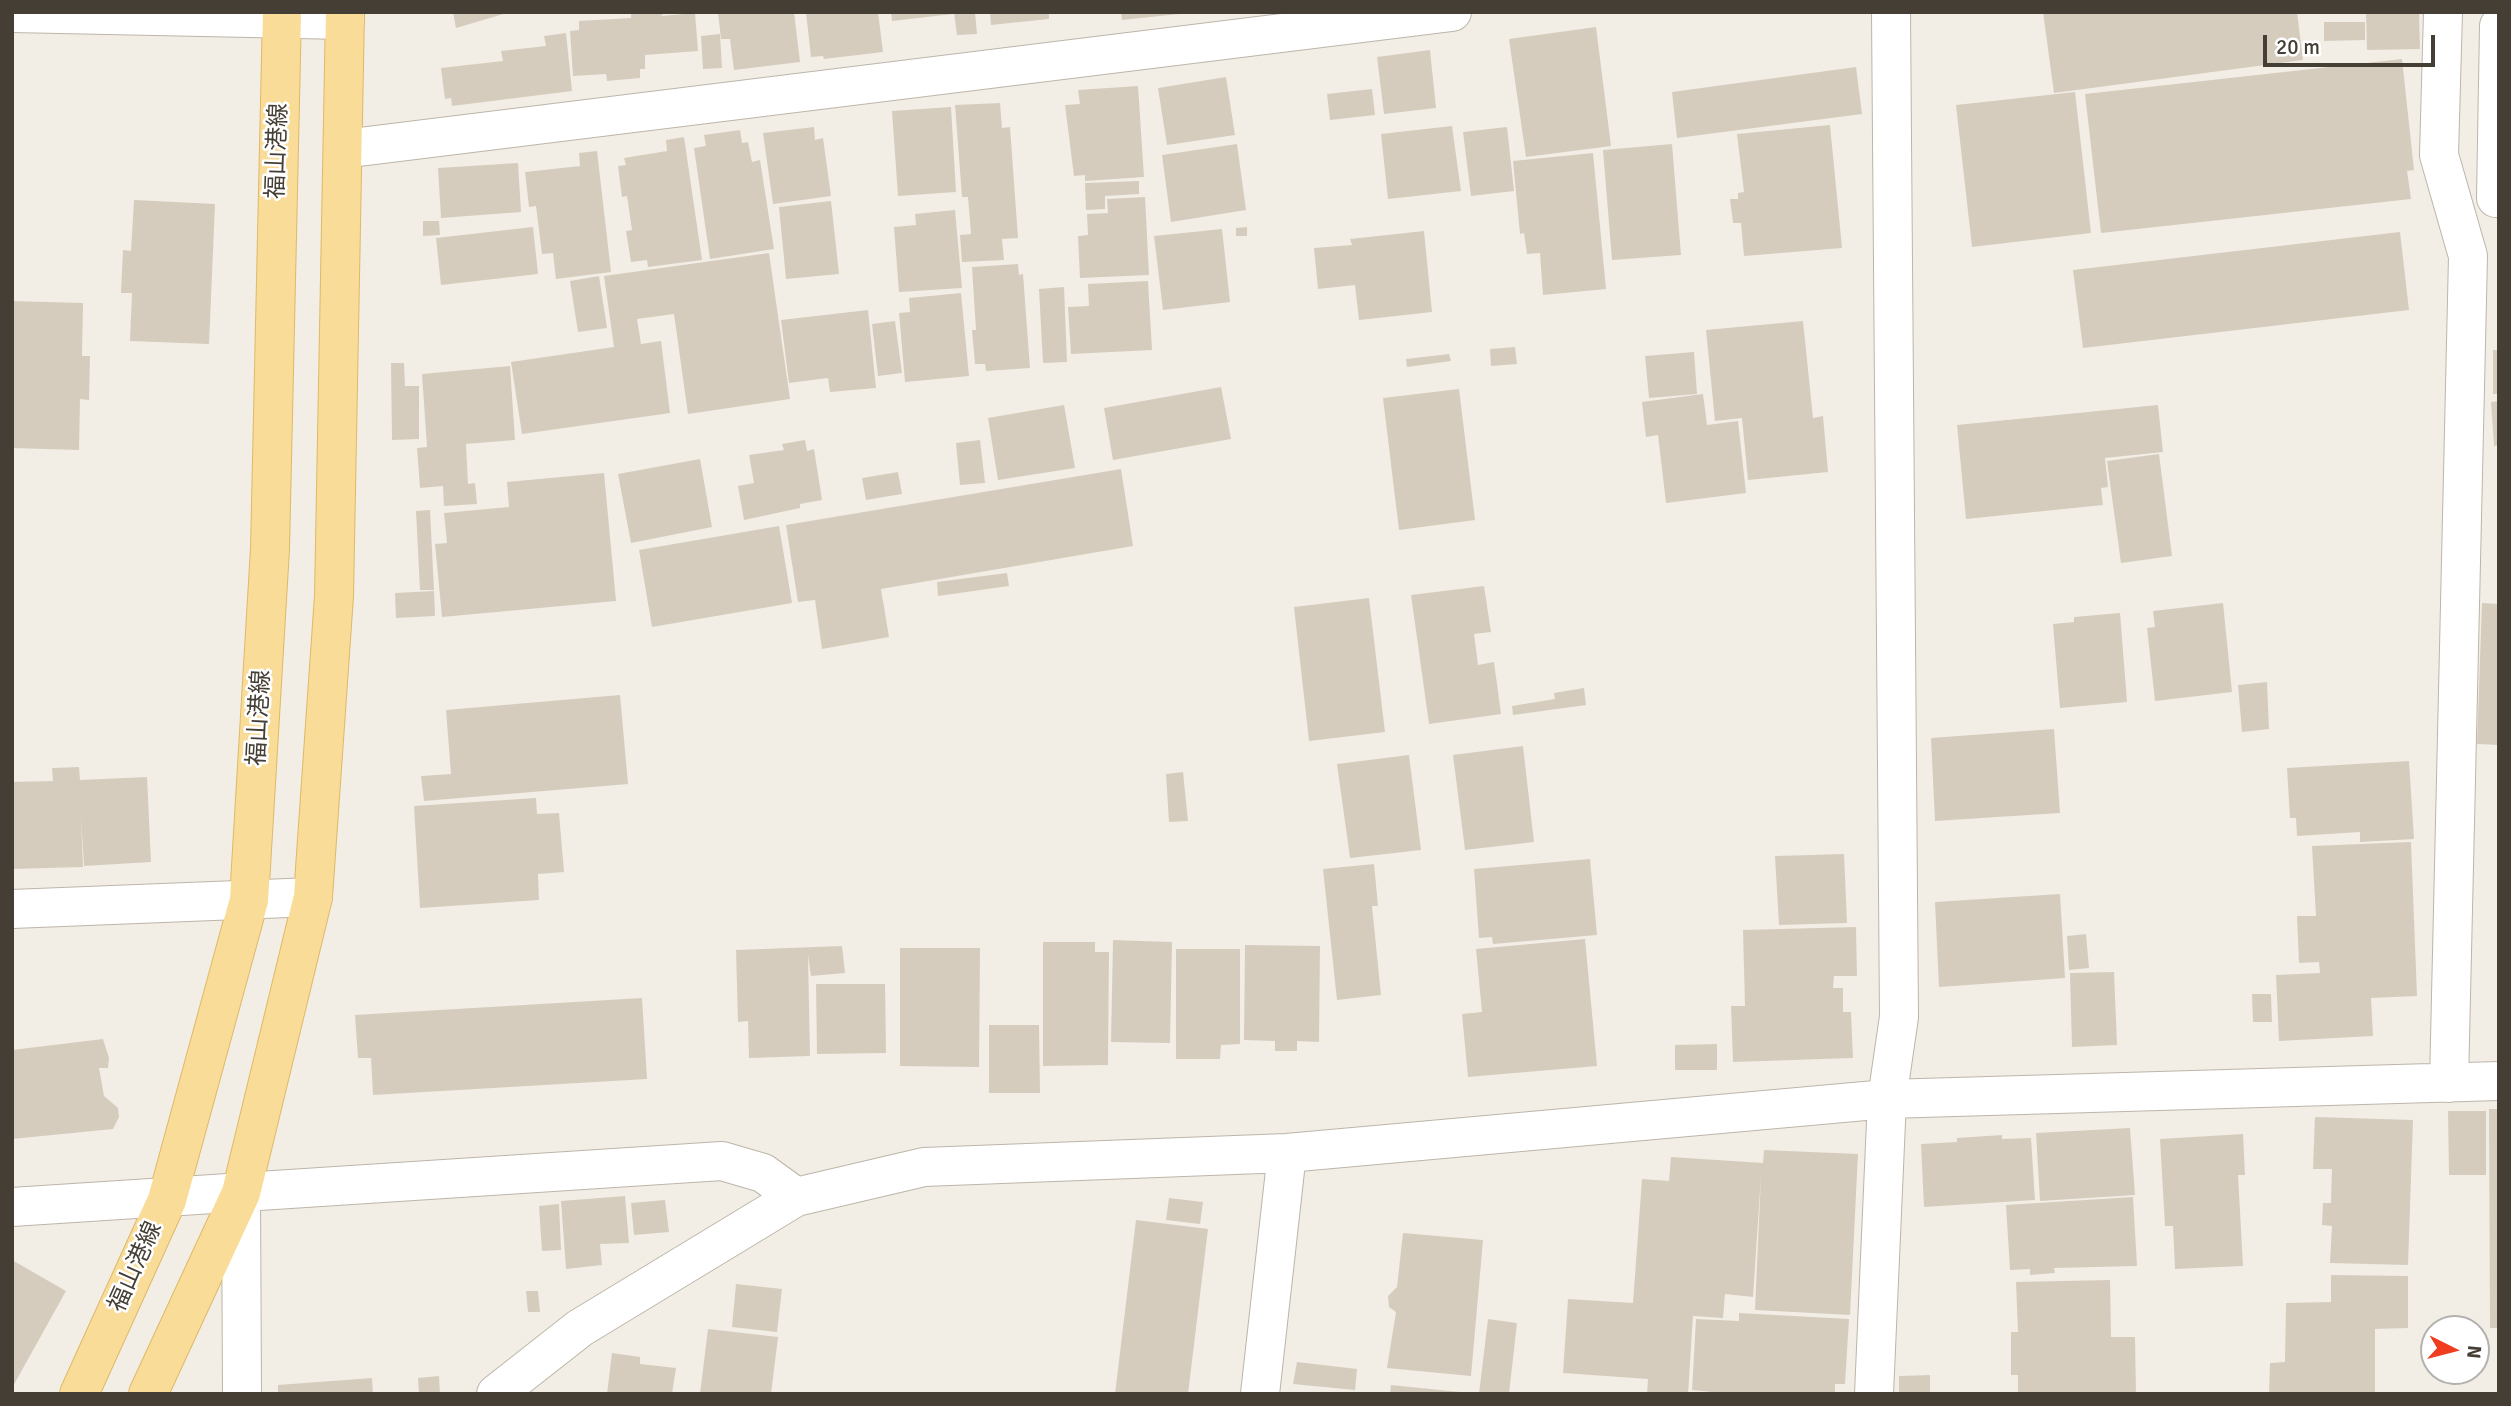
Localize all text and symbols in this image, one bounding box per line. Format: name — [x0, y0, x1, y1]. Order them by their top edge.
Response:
scale bar — [2266, 21, 2438, 65]
text: 20 m — [2276, 34, 2320, 60]
street label: 福山港線 — [262, 103, 294, 199]
street label: 福山港線 — [243, 669, 277, 767]
street label: 福山港線 — [103, 1217, 169, 1317]
north arrow — [2420, 1315, 2490, 1385]
text: N — [2461, 1344, 2487, 1360]

